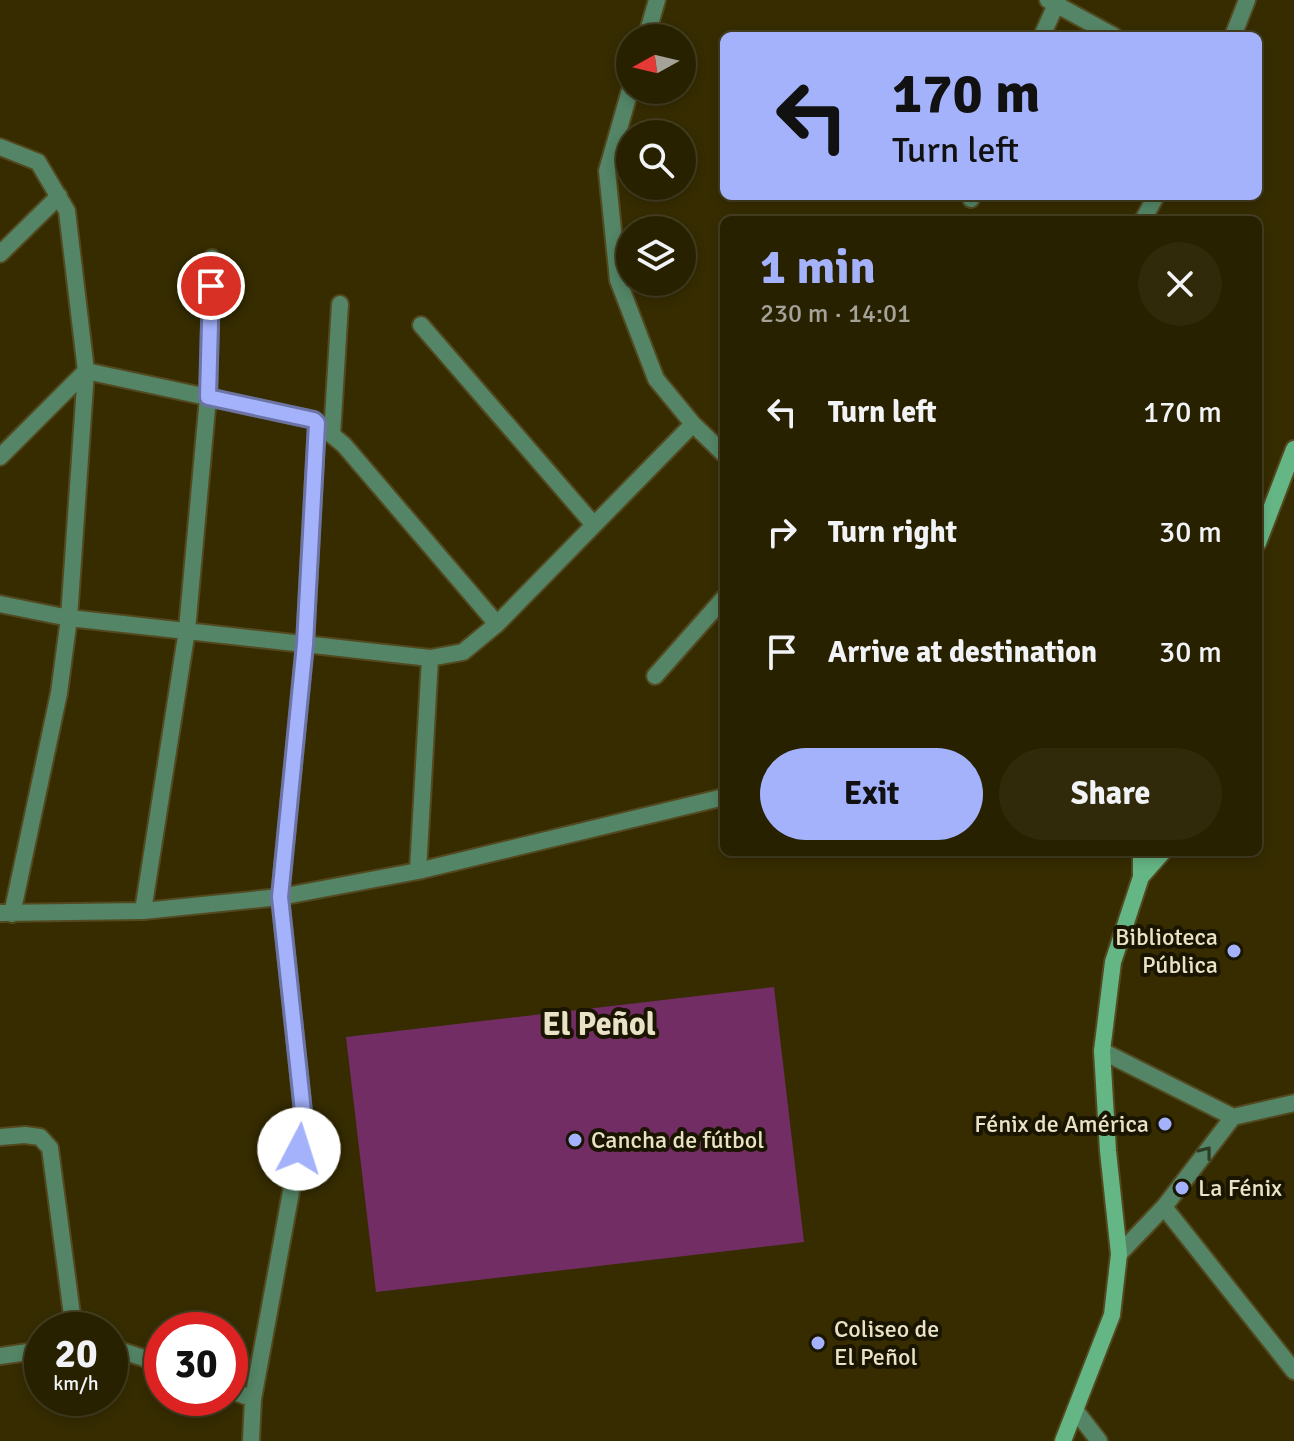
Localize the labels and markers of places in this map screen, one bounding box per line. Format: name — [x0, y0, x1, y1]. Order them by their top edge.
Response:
pin — [177, 252, 245, 320]
place label: Biblioteca Pública — [1115, 922, 1218, 980]
marker: Biblioteca Pública — [1225, 942, 1243, 960]
place label: Fénix de América — [974, 1109, 1149, 1139]
marker: Fénix de América — [1156, 1115, 1174, 1133]
place label: Cancha de fútbol — [591, 1125, 764, 1155]
marker: Cancha de fútbol — [566, 1131, 584, 1149]
place label: La Fénix — [1198, 1173, 1282, 1203]
marker: La Fénix — [1173, 1179, 1191, 1197]
place label: Coliseo de El Peñol — [834, 1314, 939, 1372]
marker: Coliseo de El Peñol — [809, 1334, 827, 1352]

